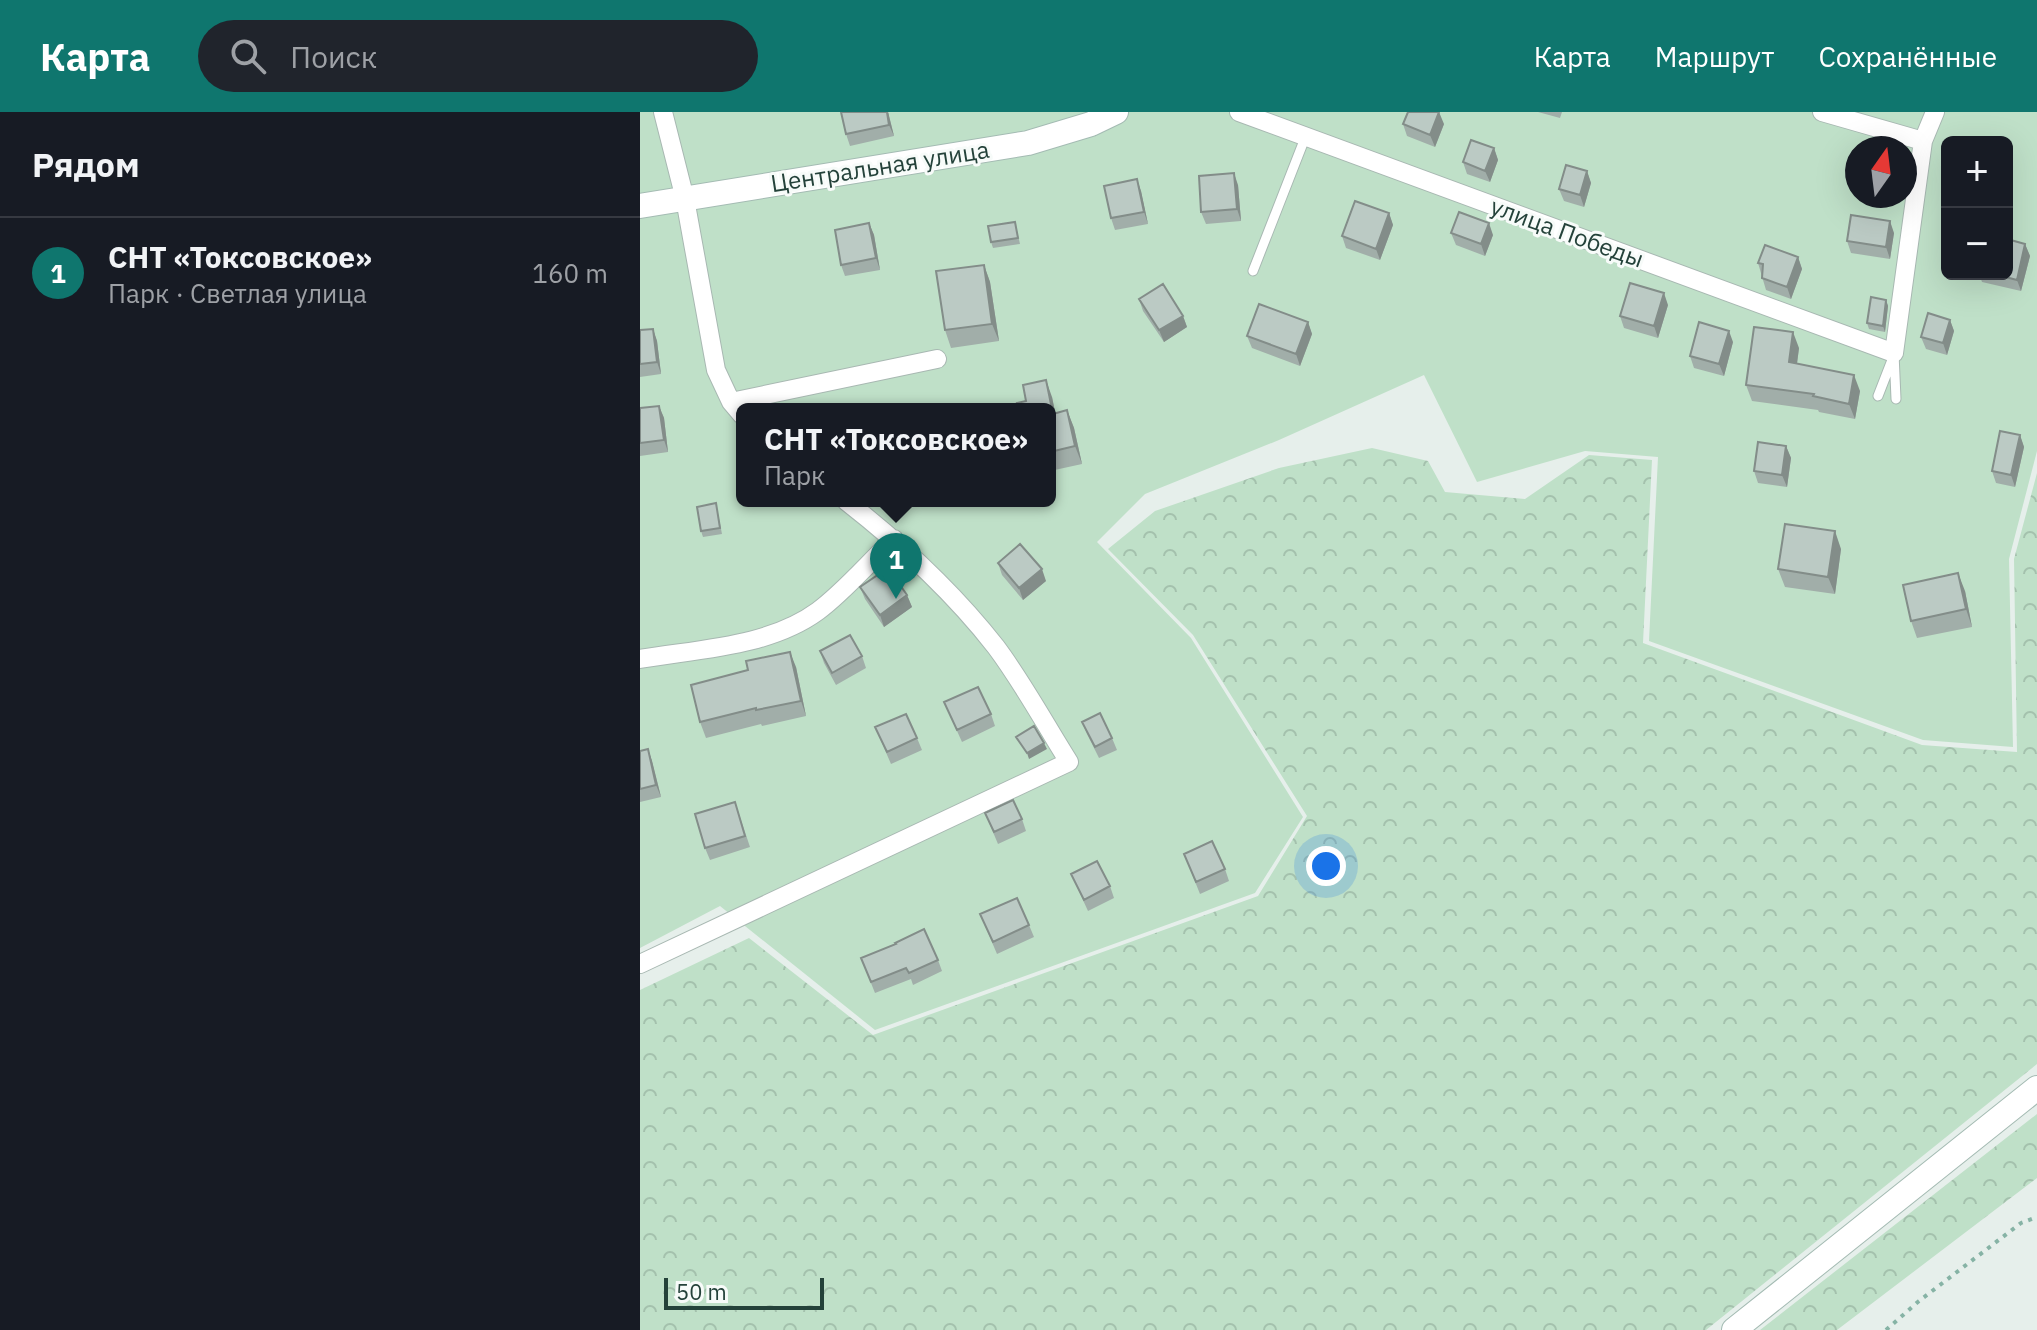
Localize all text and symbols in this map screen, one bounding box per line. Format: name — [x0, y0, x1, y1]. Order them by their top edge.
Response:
search box — [198, 20, 758, 92]
text: Карта — [40, 32, 150, 81]
icon: search — [226, 34, 270, 78]
text: Поиск — [290, 37, 377, 76]
text: Карта — [1534, 38, 1611, 75]
text: Маршрут — [1655, 38, 1774, 75]
text: Сохранённые — [1818, 38, 1997, 75]
street label: Центральная улица — [768, 133, 992, 199]
north arrow — [1845, 136, 1917, 208]
map controls — [1941, 136, 2013, 280]
button: + — [1941, 136, 2013, 208]
text: Рядом — [32, 142, 140, 186]
street label: улица Победы — [1486, 190, 1648, 275]
button: − — [1941, 208, 2013, 280]
text: СНТ «Токсовское» — [108, 237, 372, 276]
text: 1 — [50, 256, 66, 290]
text: 160 m — [532, 256, 608, 290]
text: Парк · Светлая улица — [108, 276, 367, 310]
popup — [736, 403, 1056, 507]
text: СНТ «Токсовское» — [764, 419, 1028, 458]
text: Парк — [764, 458, 825, 492]
pin: 1 — [870, 533, 922, 599]
your location — [1306, 846, 1346, 886]
scale bar — [664, 1274, 824, 1310]
text: 50 m — [676, 1277, 727, 1306]

